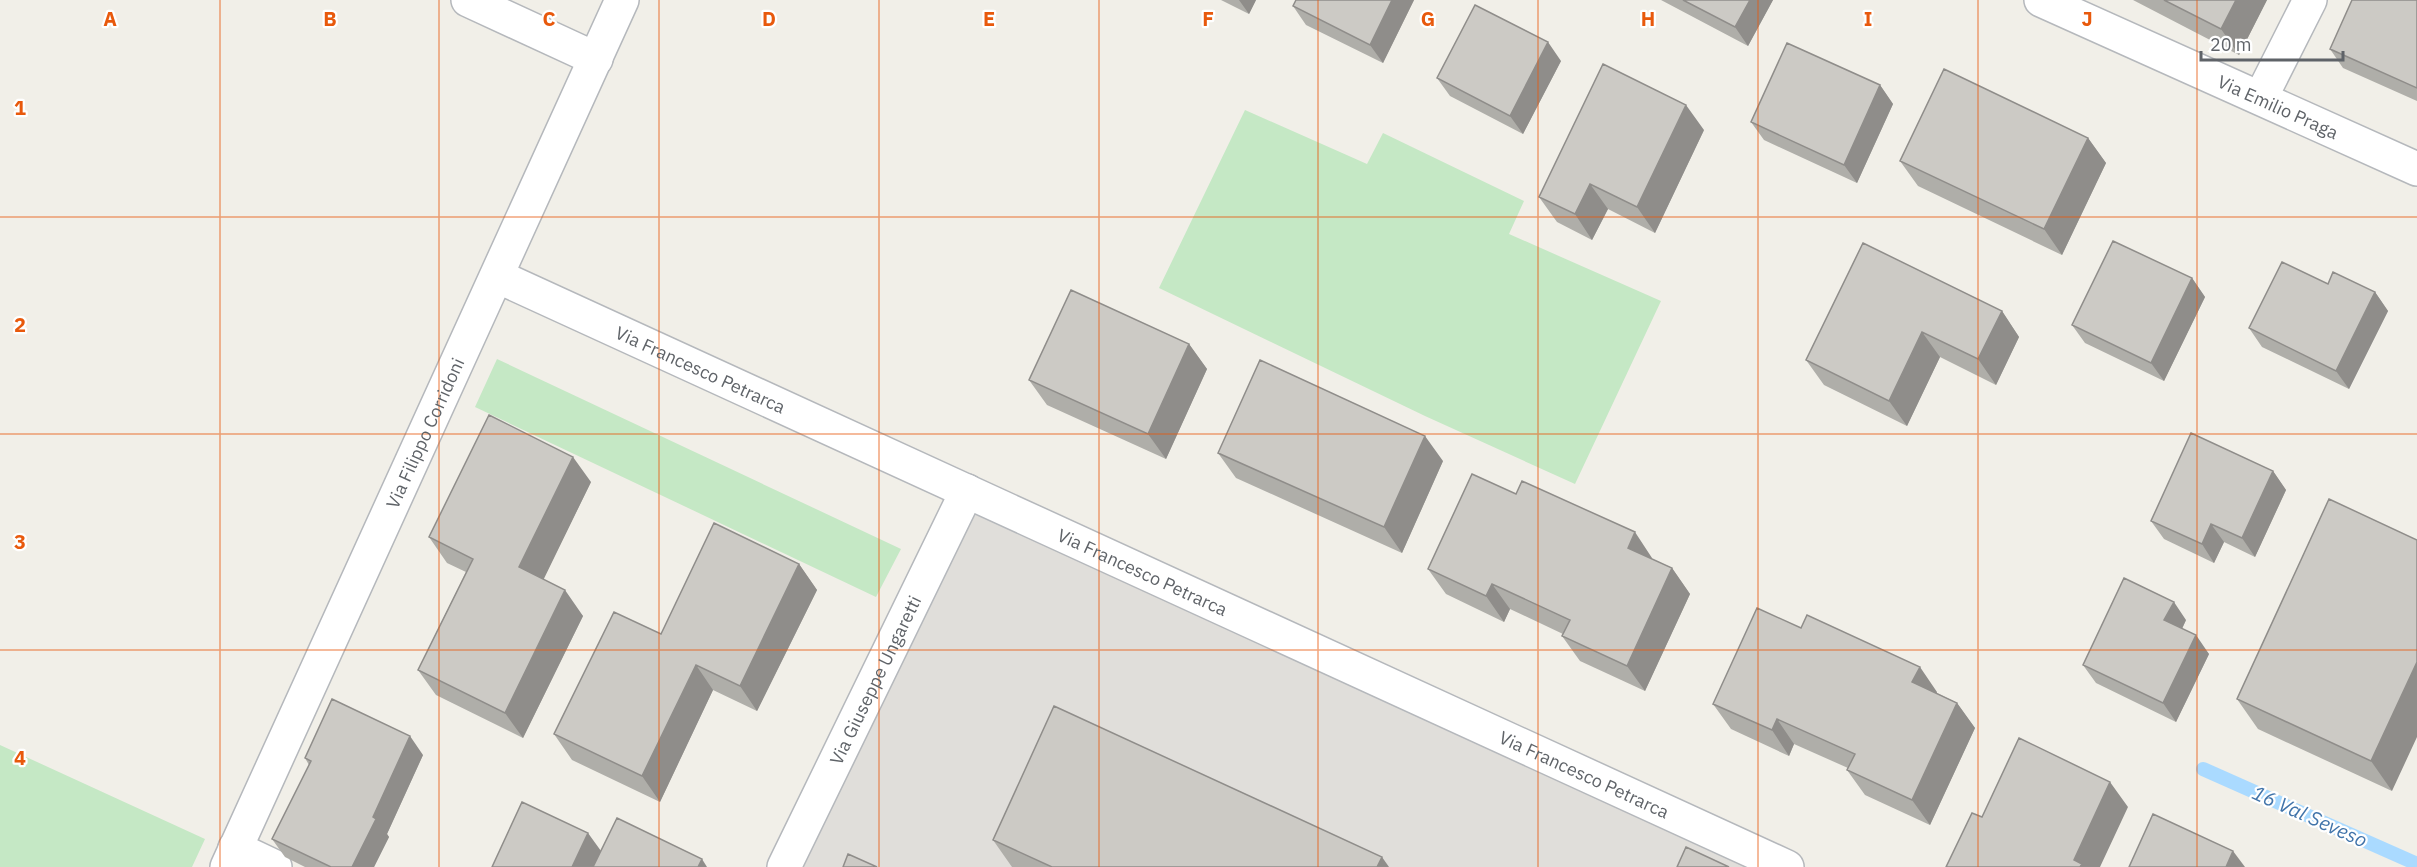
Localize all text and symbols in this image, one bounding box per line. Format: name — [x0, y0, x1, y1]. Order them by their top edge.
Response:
text: A — [103, 5, 117, 32]
text: B — [323, 5, 337, 32]
text: C — [542, 5, 556, 32]
text: D — [762, 5, 776, 32]
text: E — [983, 5, 995, 32]
text: F — [1202, 5, 1214, 32]
text: G — [1421, 5, 1435, 32]
text: H — [1641, 5, 1655, 32]
text: I — [1864, 5, 1872, 32]
text: J — [2081, 5, 2093, 32]
scale bar — [2201, 24, 2344, 62]
text: 20 m — [2210, 33, 2252, 56]
street label: Via Emilio Praga — [2214, 69, 2342, 144]
text: 1 — [14, 94, 26, 121]
text: 2 — [14, 311, 26, 338]
street label: Via Francesco Petrarca — [612, 320, 790, 418]
street label: Via Filippo Corridoni — [381, 354, 469, 512]
street label: Via Francesco Petrarca — [1054, 523, 1232, 621]
text: 3 — [14, 528, 26, 555]
street label: Via Giuseppe Ungaretti — [824, 592, 926, 768]
street label: Via Francesco Petrarca — [1496, 725, 1673, 823]
text: 4 — [14, 744, 26, 771]
water label: 16 Val Seveso — [2248, 779, 2372, 853]

